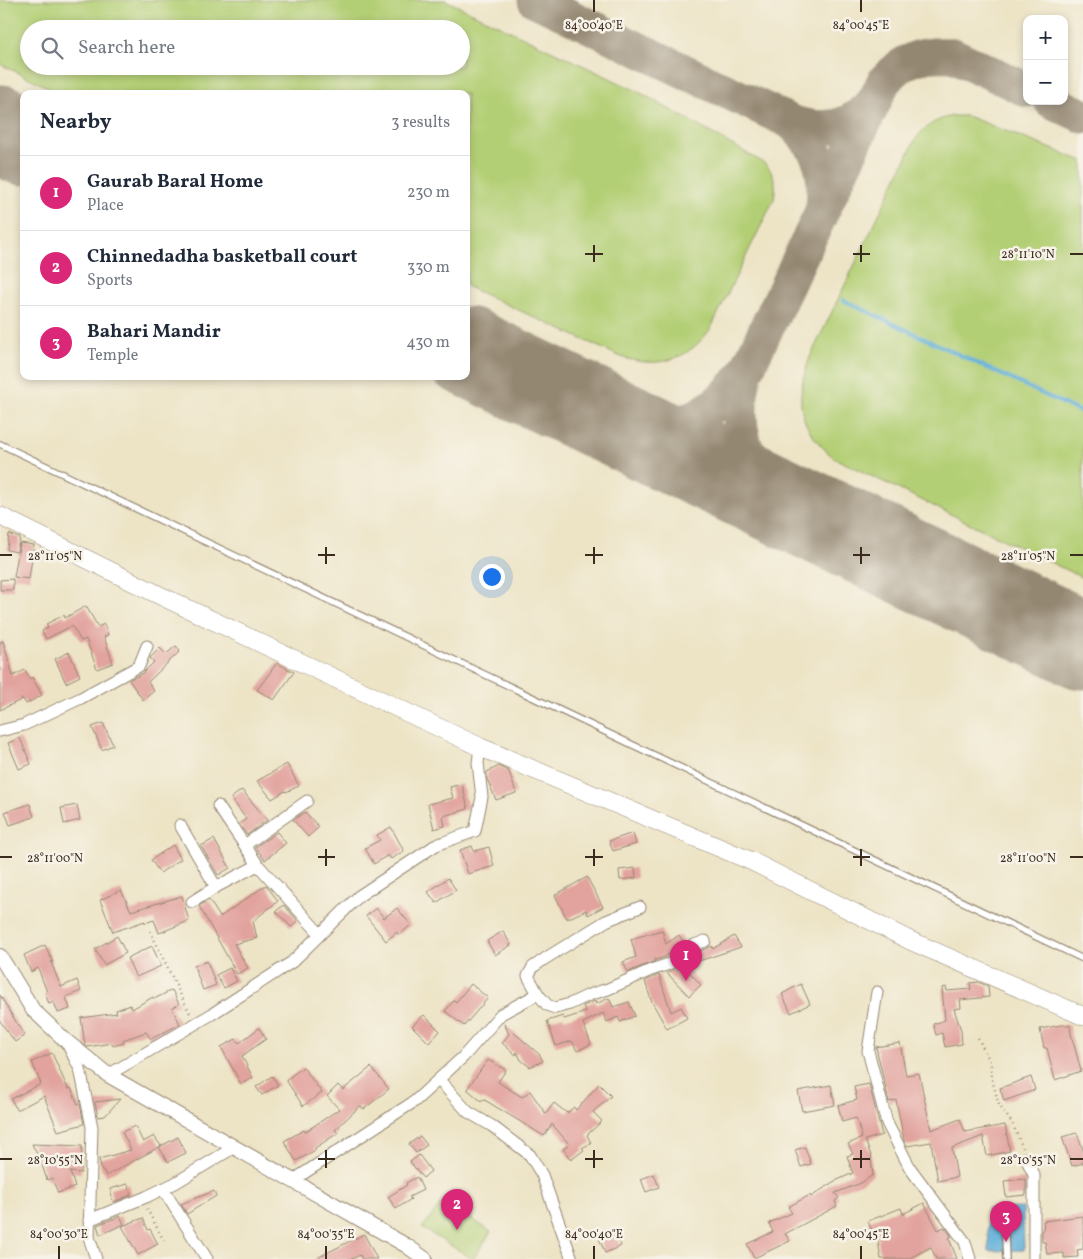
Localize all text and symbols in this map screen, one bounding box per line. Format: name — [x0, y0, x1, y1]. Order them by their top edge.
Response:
map controls — [1023, 15, 1068, 105]
button: + — [1023, 15, 1068, 60]
text: 84°00'40"E — [565, 18, 623, 34]
text: 84°00'45"E — [833, 18, 889, 34]
search box — [20, 20, 470, 75]
icon: search — [38, 34, 66, 62]
text: Search here — [78, 35, 175, 61]
button: − — [1023, 60, 1068, 105]
text: Nearby — [40, 108, 111, 137]
text: 3 results — [391, 112, 450, 134]
text: Gaurab Baral Home — [87, 169, 263, 195]
text: 1 — [53, 182, 59, 204]
text: 230 m — [407, 182, 450, 204]
text: Place — [87, 195, 124, 217]
text: Chinnedadha basketball court — [87, 244, 357, 270]
text: 28°11'10"N — [1001, 247, 1055, 263]
text: 2 — [52, 257, 60, 279]
text: 330 m — [407, 257, 450, 279]
text: Sports — [87, 270, 133, 292]
text: Bahari Mandir — [87, 319, 221, 345]
text: 3 — [52, 332, 60, 354]
text: 430 m — [406, 332, 450, 354]
text: Temple — [87, 345, 138, 367]
text: 28°11'05"N — [28, 549, 82, 565]
text: 28°11'05"N — [1001, 549, 1055, 565]
your location — [479, 564, 505, 590]
text: 28°11'00"N — [27, 851, 83, 867]
text: 28°11'00"N — [1000, 851, 1056, 867]
pin: 1 — [670, 940, 702, 981]
text: 28°10'55"N — [27, 1153, 83, 1169]
text: 28°10'55"N — [1000, 1153, 1056, 1169]
pin: 2 — [441, 1189, 473, 1230]
pin: 3 — [990, 1201, 1022, 1242]
text: 84°00'30"E — [30, 1227, 88, 1243]
text: 84°00'35"E — [298, 1227, 354, 1243]
text: 84°00'40"E — [565, 1227, 623, 1243]
text: 84°00'45"E — [833, 1227, 889, 1243]

